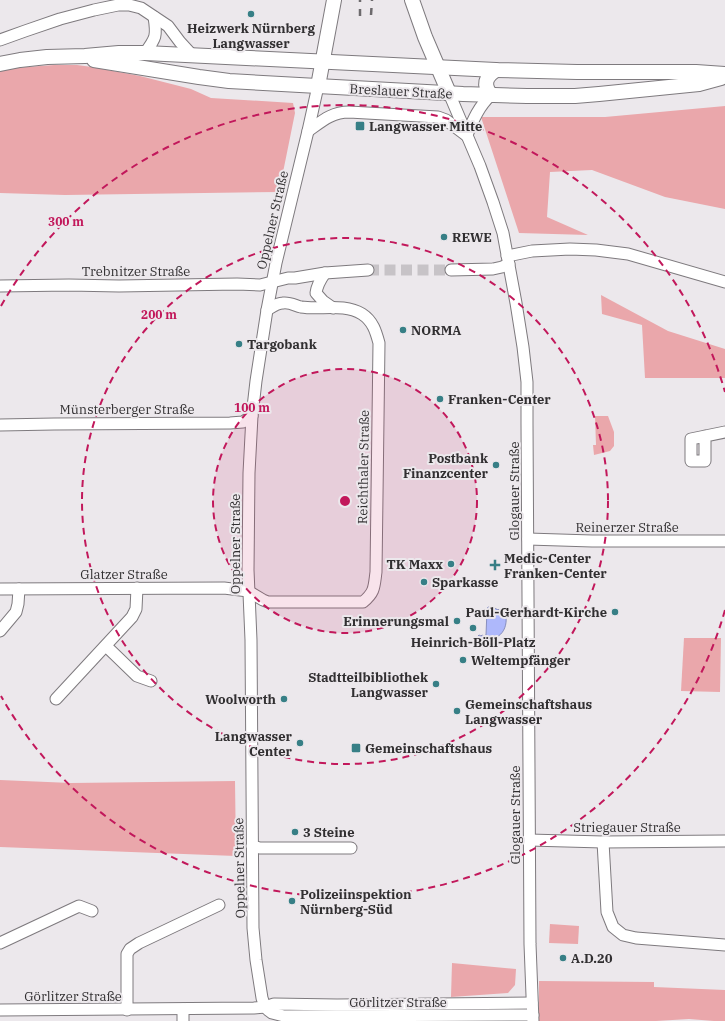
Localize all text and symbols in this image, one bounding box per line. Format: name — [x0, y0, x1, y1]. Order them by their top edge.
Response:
marker: Heizwerk Nürnberg Langwasser — [246, 9, 256, 19]
place label: Heizwerk Nürnberg Langwasser — [187, 20, 315, 52]
street label: Breslauer Straße — [349, 80, 453, 103]
place label: Langwasser Mitte — [369, 118, 482, 135]
marker: Langwasser Mitte — [354, 120, 366, 132]
street label: Oppelner Straße — [253, 169, 292, 271]
text: 300 m — [48, 214, 84, 229]
place label: REWE — [452, 229, 492, 246]
marker: REWE — [439, 232, 449, 242]
street label: Trebnitzer Straße — [82, 263, 190, 280]
text: 200 m — [141, 307, 177, 322]
place label: NORMA — [411, 322, 461, 339]
marker: NORMA — [398, 325, 408, 335]
place label: Targobank — [247, 336, 318, 353]
marker: Targobank — [234, 339, 244, 349]
place label: Franken-Center — [448, 391, 551, 408]
marker: Franken-Center — [435, 394, 445, 404]
text: 100 m — [234, 400, 270, 415]
street label: Münsterberger Straße — [59, 401, 195, 418]
street label: Reichthaler Straße — [354, 410, 373, 524]
street label: Glogauer Straße — [506, 442, 523, 540]
place label: Postbank Finanzcenter — [403, 450, 489, 482]
marker: Postbank Finanzcenter — [491, 460, 501, 470]
street label: Oppelner Straße — [227, 494, 244, 594]
centre of rings — [338, 494, 352, 508]
street label: Reinerzer Straße — [575, 519, 679, 536]
place label: Medic-Center Franken-Center — [504, 550, 607, 582]
place label: TK Maxx — [386, 556, 443, 573]
marker: TK Maxx — [446, 559, 456, 569]
marker: Medic-Center Franken-Center — [489, 559, 501, 571]
street label: Glatzer Straße — [80, 566, 168, 583]
place label: Sparkasse — [432, 574, 498, 591]
marker: Sparkasse — [419, 577, 429, 587]
place label: Paul-Gerhardt-Kirche — [465, 604, 607, 621]
marker: Paul-Gerhardt-Kirche — [610, 607, 620, 617]
place label: Erinnerungsmal — [343, 613, 449, 630]
marker: Erinnerungsmal — [452, 616, 462, 626]
marker: Heinrich-Böll-Platz — [468, 623, 478, 633]
place label: Heinrich-Böll-Platz — [411, 634, 536, 651]
place label: Weltempfänger — [471, 652, 571, 669]
marker: Weltempfänger — [458, 655, 468, 665]
place label: Stadtteilbibliothek Langwasser — [308, 669, 429, 701]
marker: Stadtteilbibliothek Langwasser — [431, 679, 441, 689]
place label: Woolworth — [205, 691, 277, 708]
marker: Woolworth — [279, 694, 289, 704]
place label: Gemeinschaftshaus Langwasser — [465, 696, 593, 728]
marker: Gemeinschaftshaus Langwasser — [452, 706, 462, 716]
place label: Langwasser Center — [215, 728, 293, 760]
marker: Langwasser Center — [295, 738, 305, 748]
place label: Gemeinschaftshaus — [365, 740, 493, 757]
marker: Gemeinschaftshaus — [350, 742, 362, 754]
street label: Glogauer Straße — [507, 766, 524, 864]
street label: Oppelner Straße — [230, 817, 249, 918]
street label: Striegauer Straße — [573, 819, 681, 836]
place label: 3 Steine — [303, 824, 355, 841]
marker: 3 Steine — [290, 827, 300, 837]
place label: Polizeiinspektion Nürnberg-Süd — [300, 886, 412, 918]
marker: Polizeiinspektion Nürnberg-Süd — [287, 896, 297, 906]
place label: A.D.20 — [571, 950, 613, 967]
marker: A.D.20 — [558, 953, 568, 963]
street label: Görlitzer Straße — [24, 988, 122, 1005]
street label: Görlitzer Straße — [349, 994, 447, 1011]

